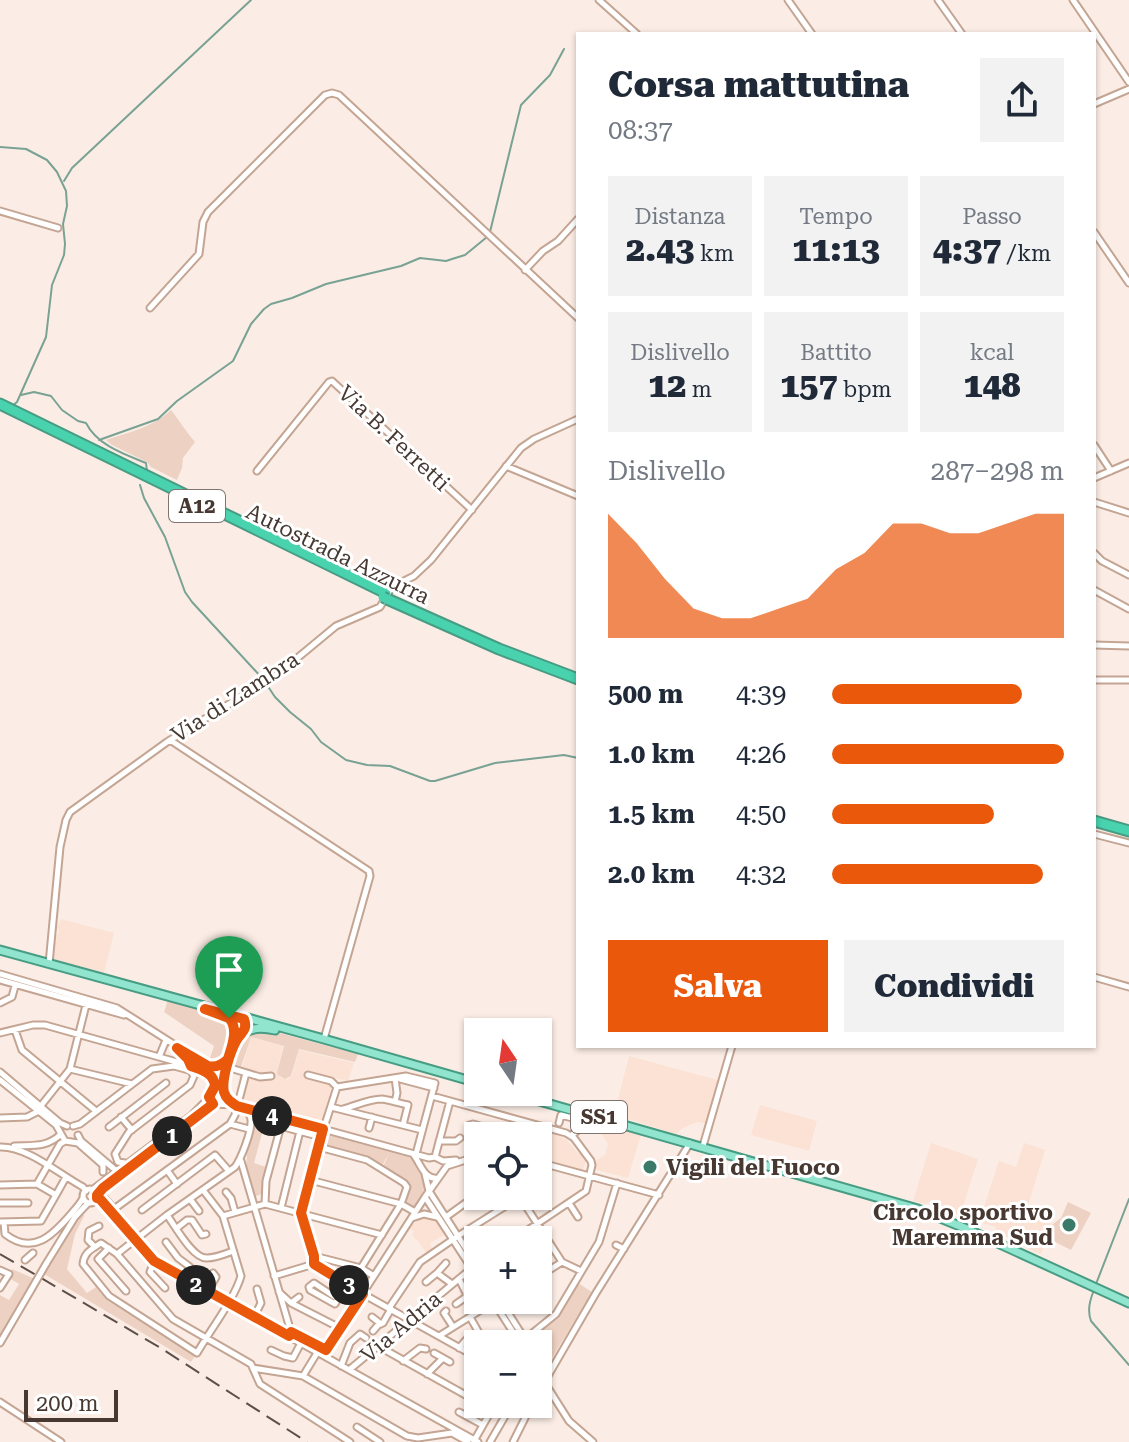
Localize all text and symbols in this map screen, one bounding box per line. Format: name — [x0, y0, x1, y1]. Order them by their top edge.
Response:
button: share — [980, 58, 1064, 142]
text: Corsa mattutina — [608, 64, 909, 106]
text: 08:37 — [608, 115, 673, 145]
text: Distanza — [634, 204, 726, 229]
text: Tempo — [799, 204, 873, 229]
text: Passo — [962, 204, 1022, 229]
text: 2.43 — [626, 229, 694, 269]
text: 11:13 — [792, 229, 880, 269]
text: 4:37 — [933, 229, 1001, 269]
text: km — [694, 241, 734, 266]
text: /km — [1001, 241, 1051, 266]
text: Dislivello — [630, 340, 730, 365]
text: Battito — [800, 340, 872, 365]
text: kcal — [970, 340, 1014, 365]
text: 12 — [648, 365, 686, 405]
text: 157 — [780, 365, 837, 405]
text: 148 — [963, 365, 1021, 405]
text: m — [686, 377, 712, 402]
text: bpm — [837, 377, 892, 402]
street label: Via B. Ferretti — [333, 380, 455, 496]
text: Dislivello — [608, 456, 726, 486]
text: 287–298 m — [931, 456, 1064, 486]
road number: A12 — [169, 490, 225, 522]
street label: Autostrada Azzurra — [242, 499, 434, 609]
street label: Via di Zambra — [167, 646, 304, 748]
text: 500 m — [608, 679, 683, 709]
text: 4:39 — [736, 679, 786, 709]
text: 1.0 km — [608, 739, 695, 769]
text: 4:26 — [736, 739, 786, 769]
text: 1.5 km — [608, 799, 695, 829]
text: 4:50 — [736, 799, 786, 829]
text: 2.0 km — [608, 859, 695, 889]
text: 4:32 — [736, 859, 786, 889]
pin — [195, 936, 263, 1018]
button: Salva — [608, 940, 828, 1032]
button: Condividi — [844, 940, 1064, 1032]
icon: arrive — [207, 948, 251, 992]
north arrow — [464, 1018, 552, 1106]
map controls — [464, 1018, 552, 1418]
pin: 4 — [252, 1096, 292, 1136]
road number: SS1 — [571, 1101, 627, 1133]
text: 4 — [266, 1103, 278, 1128]
pin: 1 — [152, 1116, 192, 1156]
button: locate — [464, 1122, 552, 1210]
text: 1 — [166, 1123, 178, 1148]
place label: Vigili del Fuoco — [666, 1155, 840, 1180]
marker: Vigili del Fuoco — [641, 1158, 659, 1176]
place label: Circolo sportivo Maremma Sud — [873, 1200, 1053, 1250]
marker: Circolo sportivo Maremma Sud — [1060, 1216, 1078, 1234]
button: + — [464, 1226, 552, 1314]
pin: 2 — [176, 1265, 216, 1305]
pin: 3 — [329, 1265, 369, 1305]
text: 2 — [190, 1272, 202, 1297]
text: 3 — [343, 1272, 355, 1297]
street label: Via Adria — [356, 1286, 446, 1368]
button: − — [464, 1330, 552, 1418]
scale bar — [24, 1386, 118, 1422]
text: 200 m — [36, 1391, 99, 1416]

